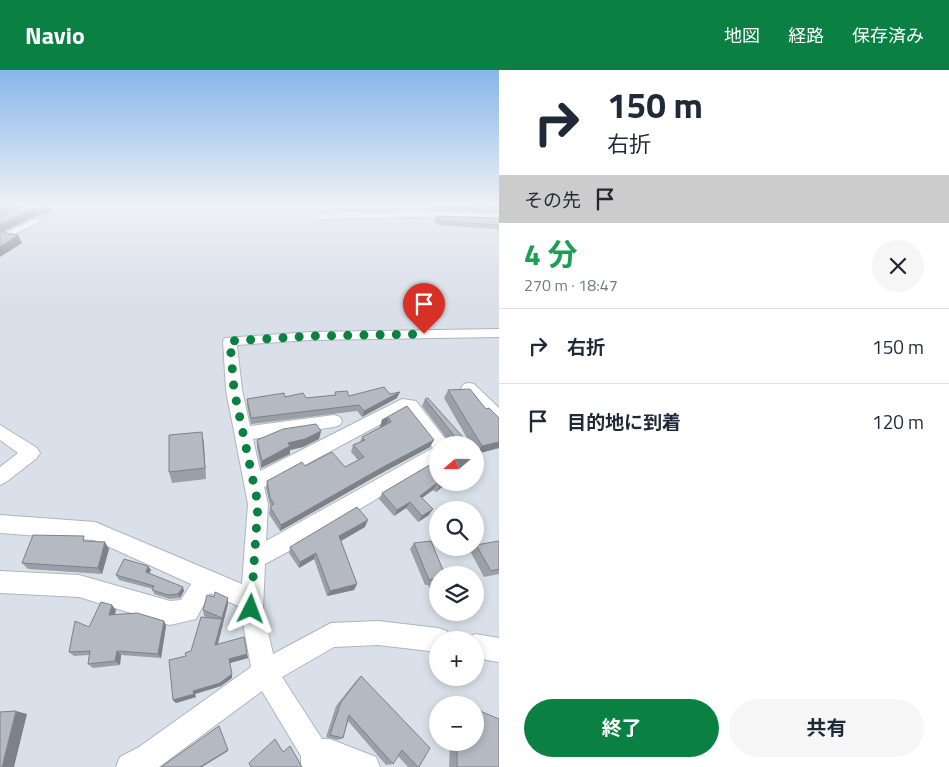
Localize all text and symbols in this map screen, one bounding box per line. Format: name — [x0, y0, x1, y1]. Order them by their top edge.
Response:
text: Navio — [25, 17, 85, 53]
text: 地図 — [724, 22, 760, 49]
text: 経路 — [788, 22, 824, 49]
text: 保存済み — [852, 22, 924, 49]
text: 150 m — [607, 78, 703, 132]
icon: right — [524, 90, 589, 155]
text: 右折 — [607, 127, 651, 161]
text: その先 — [524, 185, 581, 214]
icon: arrive — [591, 185, 619, 213]
text: 4 分 — [524, 231, 577, 277]
button: close — [872, 240, 924, 292]
text: 270 m · 18:47 — [524, 273, 618, 297]
pin — [403, 283, 445, 334]
icon: arrive — [410, 290, 438, 318]
icon: right — [524, 332, 552, 360]
text: 右折 — [567, 332, 605, 361]
text: 150 m — [872, 332, 924, 361]
icon: arrive — [524, 407, 552, 435]
text: 目的地に到着 — [567, 407, 681, 436]
text: 120 m — [872, 407, 924, 436]
north arrow — [429, 436, 484, 491]
map controls — [429, 436, 484, 751]
button: search — [429, 501, 484, 556]
button: layers — [429, 566, 484, 621]
position arrow — [224, 582, 276, 634]
button: + — [429, 631, 484, 686]
button: − — [429, 696, 484, 751]
button: 終了 — [524, 699, 719, 757]
button: 共有 — [729, 699, 924, 757]

